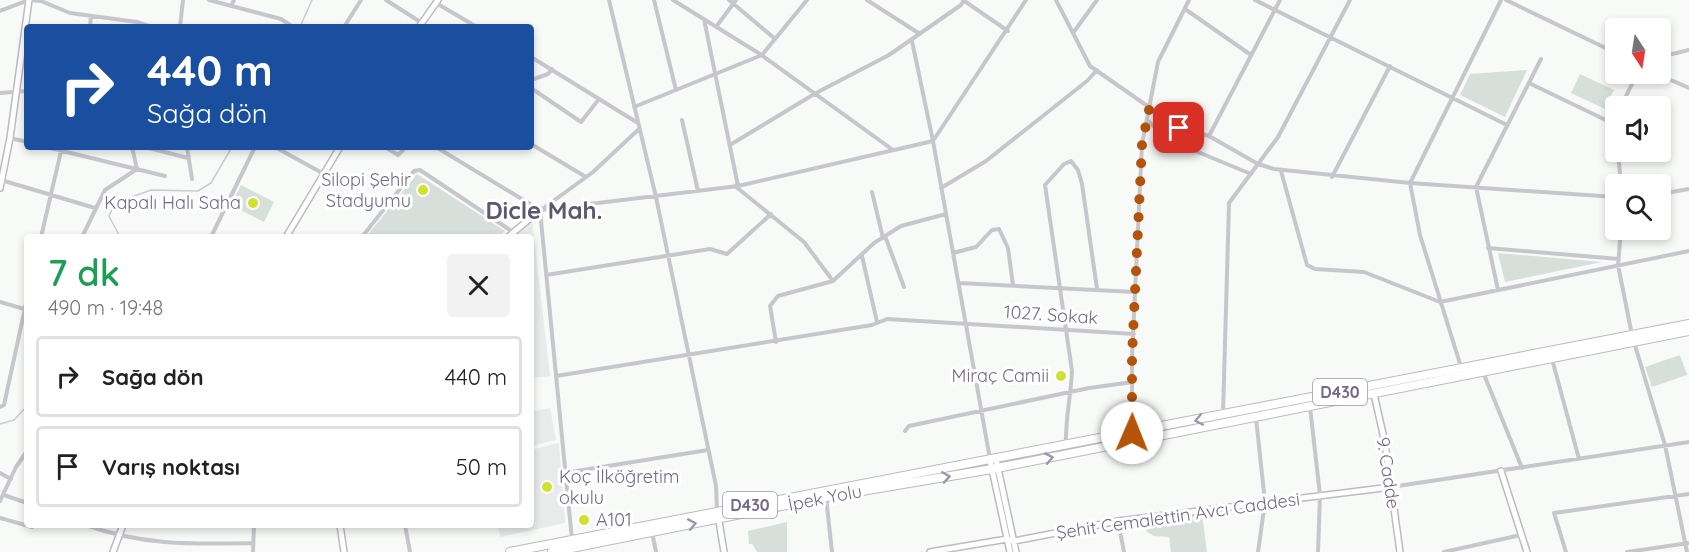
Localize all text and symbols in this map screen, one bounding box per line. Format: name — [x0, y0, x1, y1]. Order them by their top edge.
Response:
north arrow — [1605, 18, 1671, 84]
map controls — [1605, 18, 1671, 240]
text: 440 m — [147, 44, 273, 97]
icon: right — [48, 48, 126, 126]
text: Sağa dön — [147, 96, 267, 130]
button: sound — [1605, 96, 1671, 162]
pin — [1153, 102, 1204, 153]
icon: arrive — [1162, 111, 1195, 144]
place label: Silopi Şehir Stadyumu — [321, 168, 411, 212]
button: search — [1605, 174, 1671, 240]
marker: Silopi Şehir Stadyumu — [416, 183, 430, 197]
place label: Kapalı Halı Saha — [104, 191, 241, 214]
district label: Dicle Mah. — [485, 195, 603, 225]
marker: Kapalı Halı Saha — [246, 196, 260, 210]
text: 7 dk — [48, 250, 120, 295]
button: close — [447, 254, 510, 317]
text: 490 m · 19:48 — [48, 295, 163, 320]
street label: 1027. Sokak — [1003, 300, 1099, 329]
icon: right — [51, 360, 84, 393]
text: Sağa dön — [102, 363, 204, 391]
text: 440 m — [445, 363, 507, 391]
place label: Miraç Camii — [952, 364, 1049, 387]
marker: Miraç Camii — [1054, 369, 1068, 383]
road number: D430 — [1313, 379, 1367, 405]
position arrow — [1100, 401, 1164, 465]
one-way arrow — [1194, 413, 1204, 426]
street label: 9. Cadde — [1371, 435, 1405, 510]
icon: arrive — [51, 450, 84, 483]
one-way arrow — [1044, 452, 1054, 465]
text: Varış noktası — [102, 453, 240, 481]
text: 50 m — [456, 453, 507, 481]
place label: Koç İlköğretim okulu — [559, 465, 679, 509]
one-way arrow — [940, 471, 950, 484]
street label: İpek Yolu — [786, 479, 864, 516]
marker: Koç İlköğretim okulu — [540, 480, 554, 494]
street label: Şehit Cemalettin Avcı Caddesi — [1055, 487, 1301, 544]
road number: D430 — [723, 492, 777, 518]
place label: A101 — [596, 508, 632, 531]
marker: A101 — [577, 513, 591, 527]
one-way arrow — [687, 518, 697, 531]

